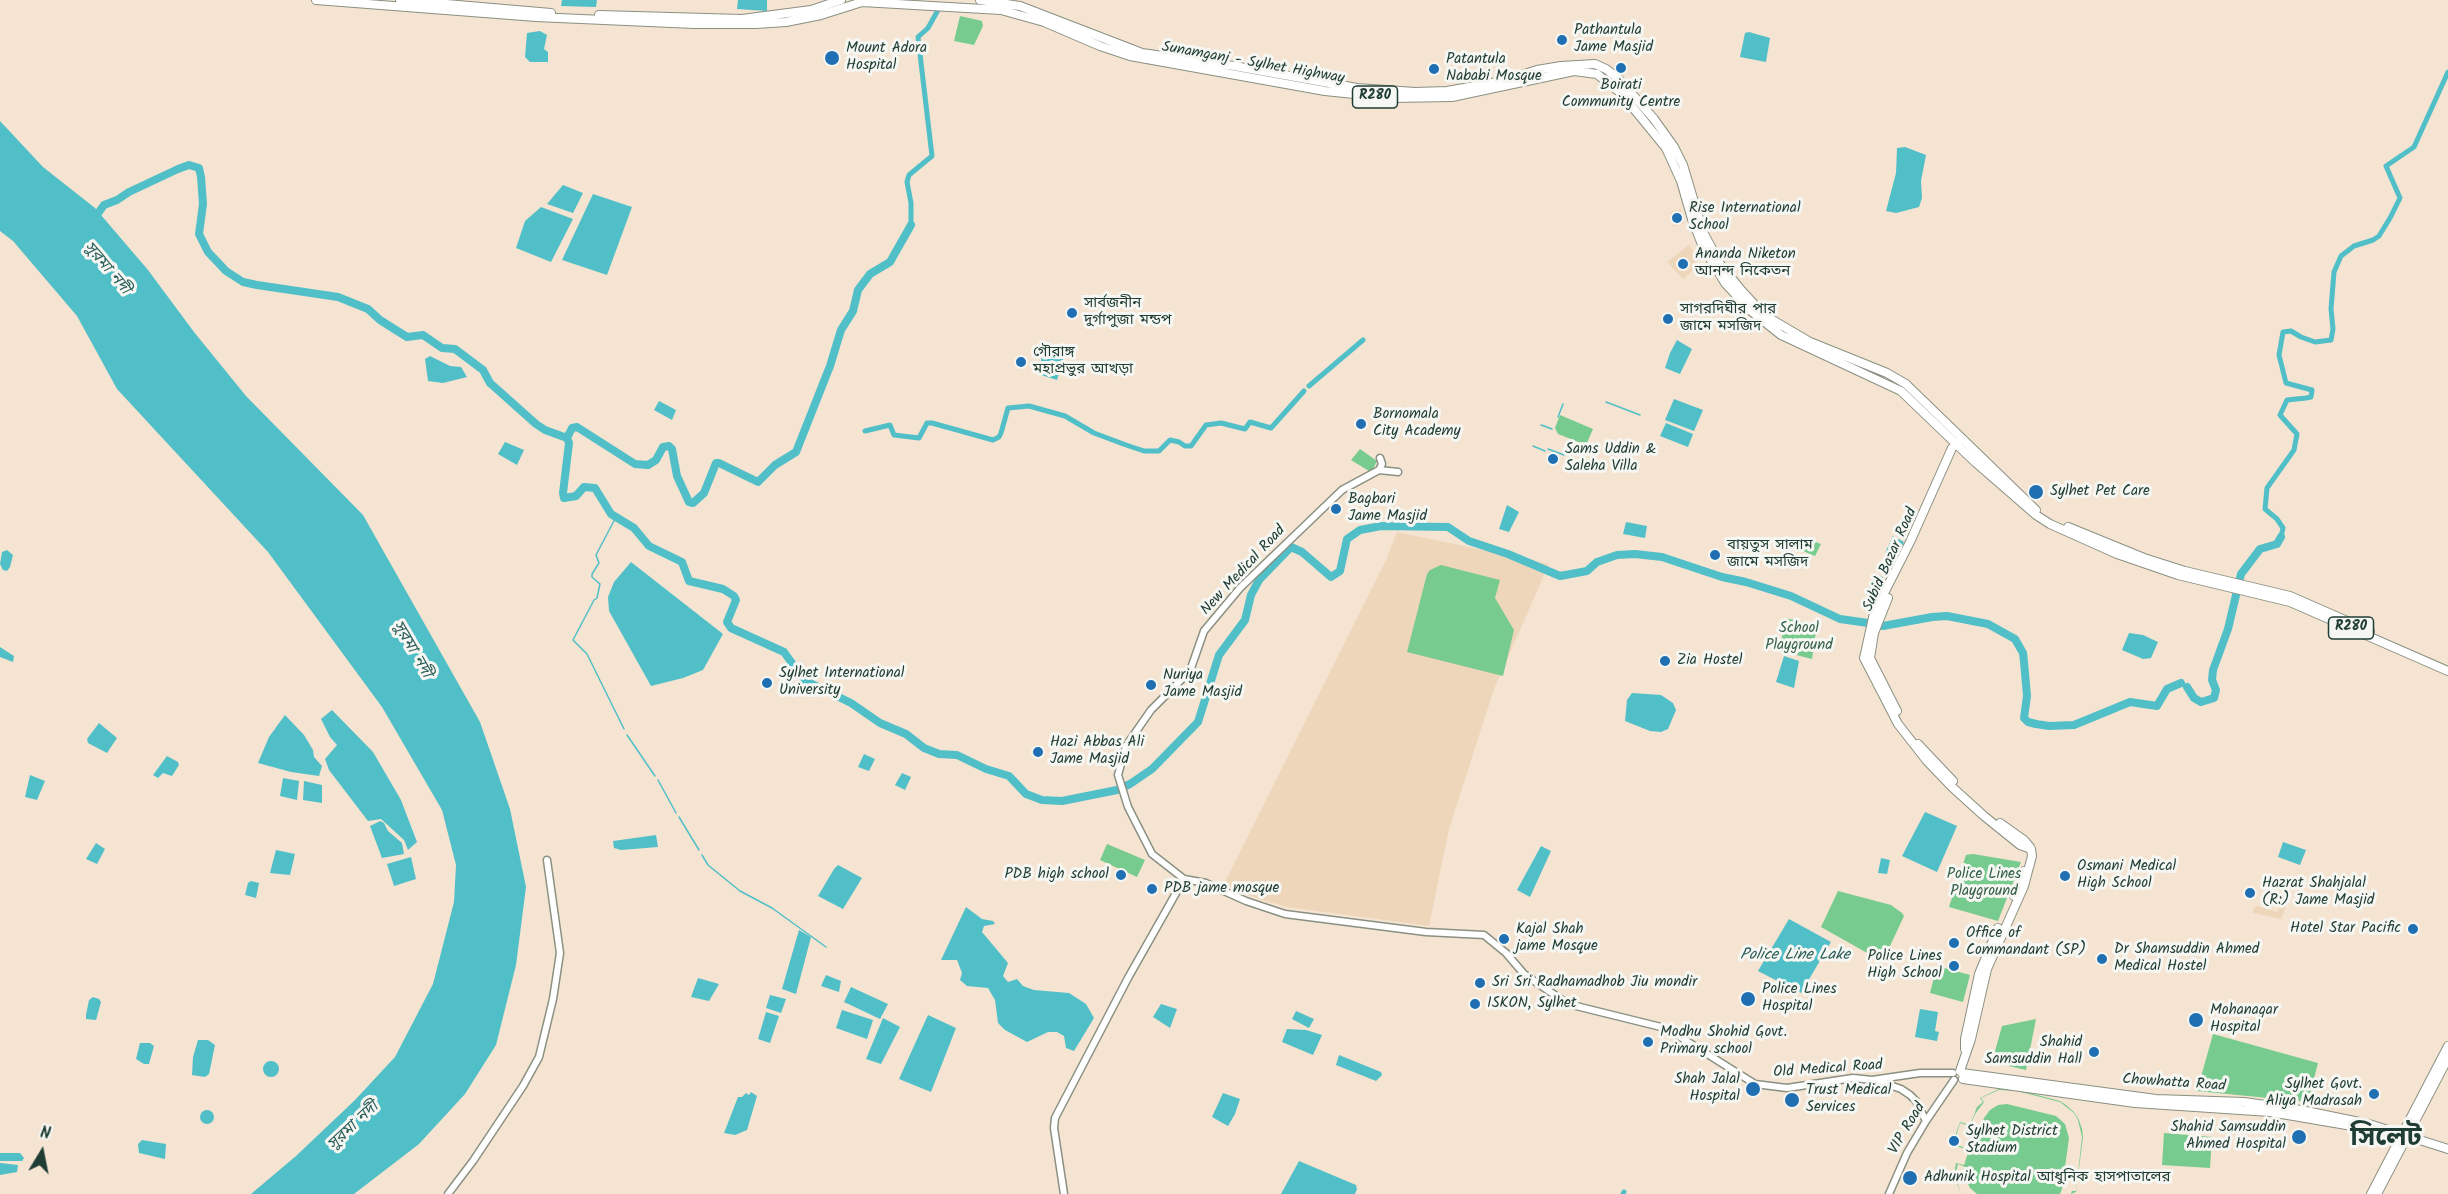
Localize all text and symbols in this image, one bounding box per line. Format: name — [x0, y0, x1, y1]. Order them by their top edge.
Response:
place label: Pathantula Jame Masjid — [1574, 22, 1653, 57]
marker: Pathantula Jame Masjid — [1555, 33, 1569, 47]
street label: Sunamganj - Sylhet Highway — [1160, 39, 1346, 89]
place label: Mount Adora Hospital — [846, 40, 927, 75]
marker: Mount Adora Hospital — [823, 49, 841, 67]
place label: Patantula Nababi Mosque — [1446, 51, 1542, 86]
marker: Boirati Community Centre — [1614, 61, 1628, 75]
marker: Patantula Nababi Mosque — [1427, 62, 1441, 76]
place label: Boirati Community Centre — [1562, 77, 1680, 112]
road number: R280 — [1352, 86, 1398, 108]
place label: Rise International School — [1689, 200, 1801, 235]
marker: Rise International School — [1670, 211, 1684, 225]
water label: সুরমা নদী — [78, 239, 134, 299]
place label: Ananda Niketon আনন্দ নিকেতন — [1695, 246, 1796, 281]
marker: Ananda Niketon আনন্দ নিকেতন — [1676, 257, 1690, 271]
place label: সার্বজনীন দুর্গাপুজা মন্ডপ — [1084, 295, 1172, 330]
place label: সাগরদিঘীর পার জামে মসজিদ — [1680, 301, 1776, 336]
marker: সার্বজনীন দুর্গাপুজা মন্ডপ — [1065, 306, 1079, 320]
marker: সাগরদিঘীর পার জামে মসজিদ — [1661, 312, 1675, 326]
place label: গৌরাঙ্গ মহাপ্রভুর আখড়া — [1033, 344, 1133, 379]
marker: গৌরাঙ্গ মহাপ্রভুর আখড়া — [1014, 355, 1028, 369]
place label: Bornomala City Academy — [1373, 406, 1460, 441]
marker: Bornomala City Academy — [1354, 417, 1368, 431]
place label: Sams Uddin & Saleha Villa — [1565, 441, 1656, 476]
marker: Sams Uddin & Saleha Villa — [1546, 452, 1560, 466]
marker: Sylhet Pet Care — [2027, 483, 2045, 501]
place label: Sylhet Pet Care — [2050, 483, 2150, 501]
place label: Bagbari Jame Masjid — [1348, 491, 1427, 526]
marker: Bagbari Jame Masjid — [1329, 502, 1343, 516]
street label: Subid Bazar Road — [1860, 505, 1922, 615]
street label: New Medical Road — [1198, 522, 1290, 620]
place label: বায়তুস সালাম জামে মসজিদ — [1727, 537, 1813, 572]
marker: বায়তুস সালাম জামে মসজিদ — [1708, 548, 1722, 562]
road number: R280 — [2328, 617, 2374, 639]
water label: সুরমা নদী — [387, 618, 435, 682]
park label: School Playground — [1765, 620, 1833, 655]
place label: Zia Hostel — [1677, 652, 1742, 670]
marker: Zia Hostel — [1658, 654, 1672, 668]
place label: Sylhet International University — [779, 665, 904, 700]
place label: Nuriya Jame Masjid — [1163, 667, 1242, 702]
marker: Sylhet International University — [760, 676, 774, 690]
marker: Nuriya Jame Masjid — [1144, 678, 1158, 692]
place label: Hazi Abbas Ali Jame Masjid — [1050, 734, 1144, 769]
marker: Hazi Abbas Ali Jame Masjid — [1031, 745, 1045, 759]
place label: Osmani Medical High School — [2077, 858, 2176, 893]
place label: PDB high school — [1004, 866, 1109, 884]
park label: Police Lines Playground — [1947, 866, 2021, 901]
marker: PDB high school — [1114, 868, 1128, 882]
marker: Osmani Medical High School — [2058, 869, 2072, 883]
place label: Hazrat Shahjalal (R:) Jame Masjid — [2262, 875, 2374, 910]
place label: PDB jame mosque — [1164, 880, 1279, 898]
marker: PDB jame mosque — [1145, 882, 1159, 896]
marker: Hazrat Shahjalal (R:) Jame Masjid — [2243, 886, 2257, 900]
place label: Hotel Star Pacific — [2290, 920, 2401, 938]
place label: Kajal Shah jame Mosque — [1516, 921, 1598, 956]
marker: Hotel Star Pacific — [2406, 922, 2420, 936]
place label: Office of Commandant (SP) — [1966, 925, 2086, 960]
marker: Kajal Shah jame Mosque — [1497, 932, 1511, 946]
marker: Office of Commandant (SP) — [1947, 936, 1961, 950]
place label: Dr Shamsuddin Ahmed Medical Hostel — [2114, 941, 2259, 976]
water label: Police Line Lake — [1740, 946, 1850, 966]
place label: Police Lines High School — [1867, 948, 1942, 983]
marker: Dr Shamsuddin Ahmed Medical Hostel — [2095, 952, 2109, 966]
marker: Police Lines High School — [1947, 959, 1961, 973]
place label: Sri Sri Radhamadhob Jiu mondir — [1492, 974, 1697, 992]
marker: Sri Sri Radhamadhob Jiu mondir — [1473, 976, 1487, 990]
place label: Police Lines Hospital — [1762, 981, 1837, 1016]
marker: Police Lines Hospital — [1739, 990, 1757, 1008]
place label: ISKON, Sylhet — [1487, 995, 1577, 1013]
marker: ISKON, Sylhet — [1468, 997, 1482, 1011]
place label: Mohanagar Hospital — [2210, 1002, 2278, 1037]
marker: Mohanagar Hospital — [2187, 1011, 2205, 1029]
place label: Modhu Shohid Govt. Primary school — [1660, 1024, 1787, 1059]
place label: Shahid Samsuddin Hall — [1984, 1034, 2082, 1069]
marker: Modhu Shohid Govt. Primary school — [1641, 1035, 1655, 1049]
marker: Shahid Samsuddin Hall — [2087, 1045, 2101, 1059]
street label: Old Medical Road — [1773, 1057, 1883, 1083]
place label: Shah Jalal Hospital — [1674, 1071, 1740, 1106]
street label: Chowhatta Road — [2122, 1071, 2226, 1097]
place label: Sylhet Govt. Aliya Madrasah — [2266, 1076, 2362, 1111]
marker: Shah Jalal Hospital — [1744, 1080, 1762, 1098]
place label: Trust Medical Services — [1806, 1082, 1891, 1117]
marker: Sylhet Govt. Aliya Madrasah — [2367, 1087, 2381, 1101]
marker: Trust Medical Services — [1783, 1091, 1801, 1109]
water label: সুরমা নদী — [325, 1099, 383, 1155]
street label: VIP Road — [1886, 1100, 1930, 1158]
place label: Shahid Samsuddin Ahmed Hospital — [2171, 1119, 2286, 1154]
text: N — [38, 1121, 52, 1147]
north arrow — [12, 1122, 72, 1182]
place label: Sylhet District Stadium — [1966, 1123, 2058, 1158]
district label: সিলেট — [2350, 1124, 2422, 1156]
marker: Shahid Samsuddin Ahmed Hospital — [2290, 1128, 2308, 1146]
marker: Sylhet District Stadium — [1947, 1134, 1961, 1148]
marker: Adhunik Hospital আধুনিক হাসপাতালের — [1901, 1169, 1919, 1187]
place label: Adhunik Hospital আধুনিক হাসপাতালের — [1924, 1169, 2170, 1187]

